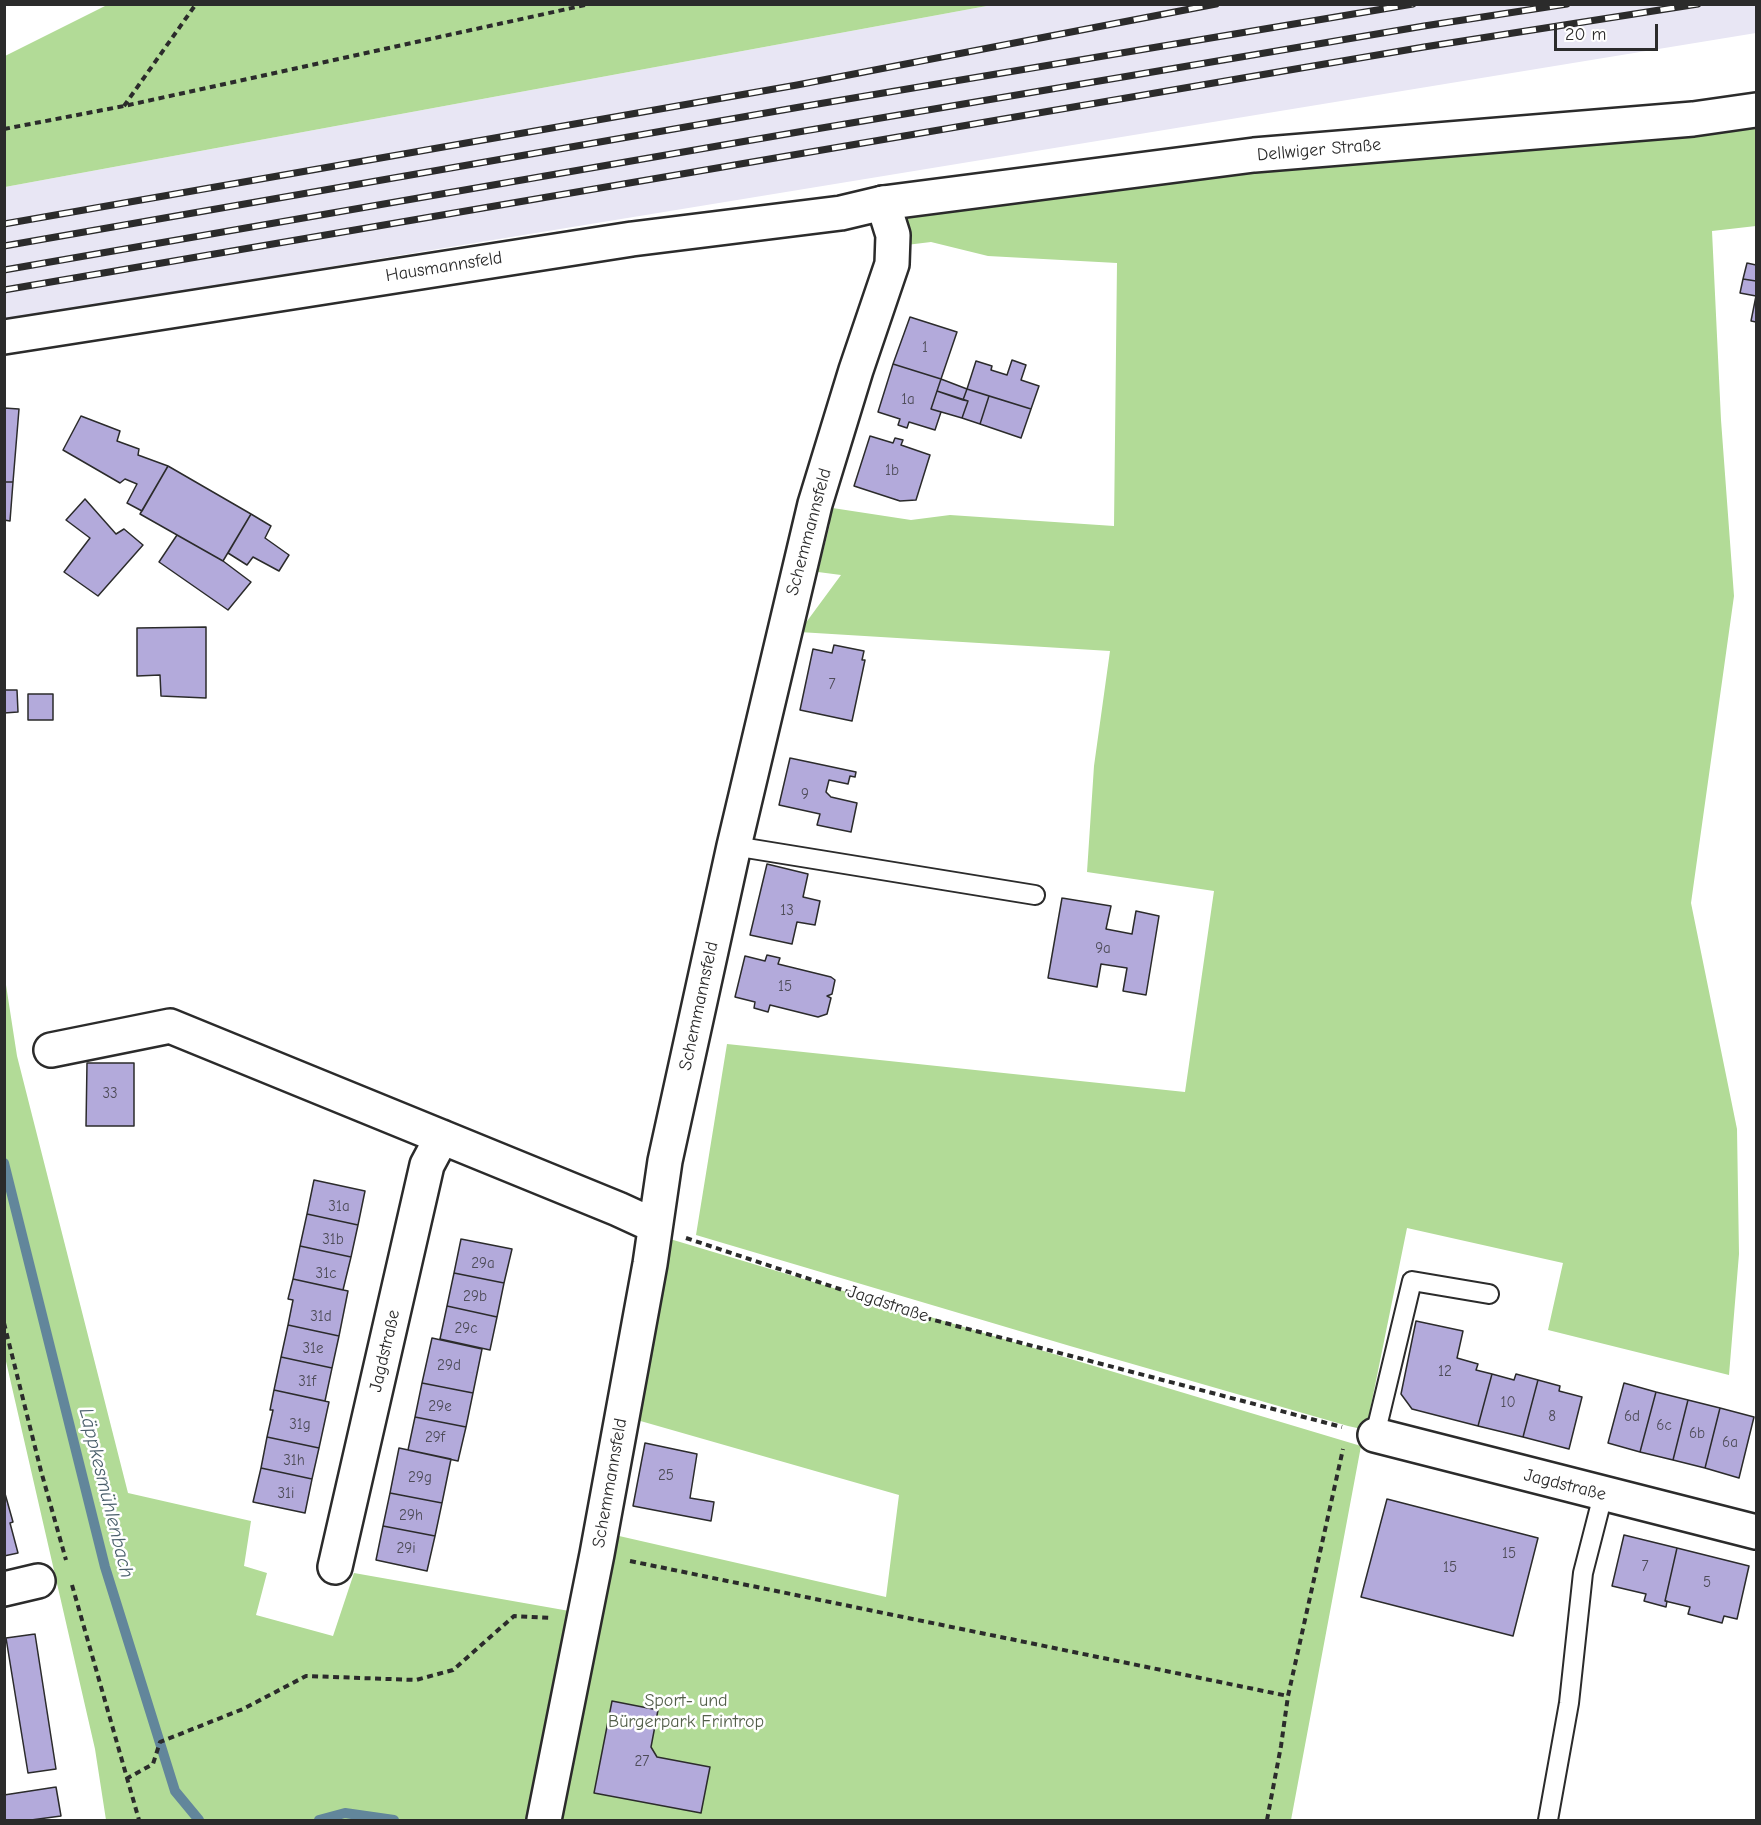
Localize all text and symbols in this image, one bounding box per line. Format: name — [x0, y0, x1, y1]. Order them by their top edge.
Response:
scale bar — [1557, 12, 1660, 50]
text: 20 m — [1565, 24, 1606, 45]
street label: Dellwiger Straße — [1256, 134, 1382, 166]
street label: Hausmannsfeld — [384, 247, 504, 287]
house number: 1 — [922, 339, 928, 357]
house number: 1a — [901, 391, 915, 409]
house number: 1b — [885, 462, 899, 480]
street label: Schemmannsfeld — [782, 466, 836, 598]
house number: 7 — [828, 676, 836, 694]
house number: 9 — [801, 786, 809, 804]
house number: 13 — [780, 902, 794, 920]
street label: Schemmannsfeld — [675, 940, 723, 1072]
house number: 9a — [1095, 940, 1111, 958]
house number: 15 — [778, 978, 792, 996]
house number: 33 — [102, 1085, 118, 1103]
house number: 31a — [328, 1198, 350, 1216]
house number: 31b — [322, 1231, 344, 1249]
house number: 29a — [471, 1255, 495, 1273]
house number: 31c — [316, 1265, 336, 1283]
street label: Jagdstraße — [845, 1281, 931, 1327]
house number: 29b — [463, 1288, 487, 1306]
house number: 31d — [310, 1308, 332, 1326]
street label: Jagdstraße — [365, 1308, 405, 1394]
house number: 29c — [454, 1320, 478, 1338]
house number: 31e — [302, 1340, 324, 1358]
house number: 29d — [437, 1357, 461, 1375]
house number: 12 — [1438, 1363, 1452, 1381]
house number: 31f — [298, 1373, 316, 1391]
house number: 10 — [1500, 1394, 1516, 1412]
house number: 29e — [428, 1398, 452, 1416]
water label: Läppkesmühlenbach — [73, 1406, 139, 1580]
house number: 8 — [1548, 1408, 1556, 1426]
house number: 6d — [1624, 1408, 1640, 1426]
house number: 31g — [289, 1416, 311, 1434]
street label: Schemmannsfeld — [588, 1417, 632, 1549]
house number: 6c — [1656, 1417, 1672, 1435]
house number: 6b — [1689, 1425, 1705, 1443]
house number: 29f — [425, 1429, 445, 1447]
house number: 6a — [1722, 1434, 1738, 1452]
house number: 31h — [283, 1452, 305, 1470]
street label: Jagdstraße — [1522, 1464, 1608, 1506]
house number: 25 — [658, 1467, 674, 1485]
house number: 29g — [408, 1469, 432, 1487]
house number: 31i — [278, 1485, 294, 1503]
house number: 29h — [399, 1507, 423, 1525]
house number: 29i — [396, 1540, 416, 1558]
house number: 15 — [1502, 1545, 1516, 1563]
house number: 7 — [1641, 1558, 1649, 1576]
house number: 15 — [1443, 1559, 1457, 1577]
house number: 5 — [1703, 1574, 1711, 1592]
park label: Sport- und Bürgerpark Frintrop — [608, 1690, 764, 1732]
house number: 27 — [635, 1753, 649, 1771]

